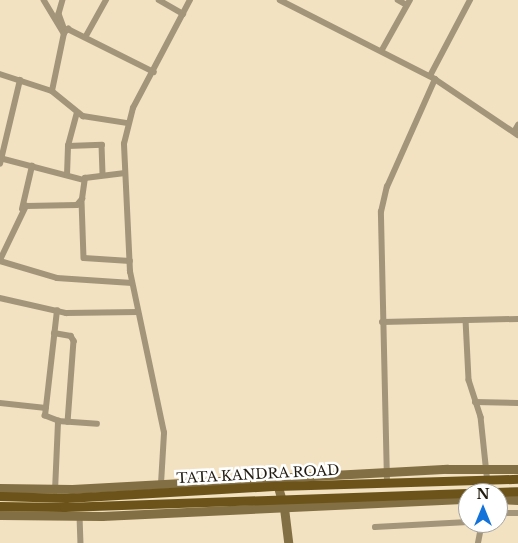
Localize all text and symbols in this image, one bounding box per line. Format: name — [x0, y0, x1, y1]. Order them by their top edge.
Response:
street label: TATA KANDRA ROAD — [176, 461, 340, 487]
north arrow — [458, 483, 508, 533]
text: N — [476, 485, 490, 503]

